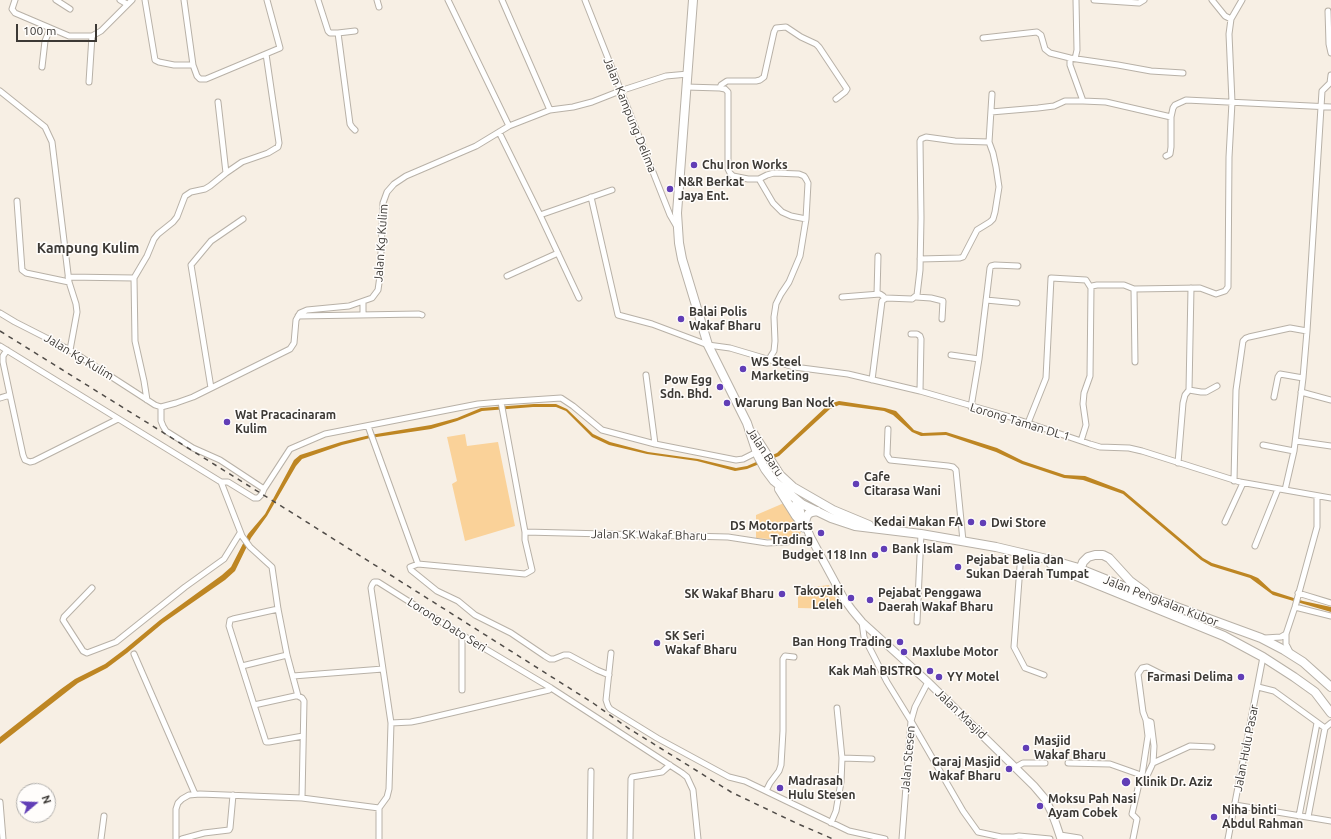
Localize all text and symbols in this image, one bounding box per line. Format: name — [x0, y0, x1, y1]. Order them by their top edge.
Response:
scale bar — [18, 16, 99, 42]
text: 100 m — [23, 24, 56, 37]
street label: Jalan Kampung Delima — [600, 55, 660, 175]
place label: Chu Iron Works — [702, 158, 788, 172]
marker: Chu Iron Works — [689, 160, 699, 170]
place label: N&R Berkat Jaya Ent. — [678, 175, 744, 203]
marker: N&R Berkat Jaya Ent. — [665, 184, 675, 194]
street label: Jalan Kg Kulim — [371, 203, 391, 283]
district label: Kampung Kulim — [37, 240, 139, 256]
place label: Balai Polis Wakaf Bharu — [689, 305, 761, 333]
marker: Balai Polis Wakaf Bharu — [676, 314, 686, 324]
street label: Jalan Kg Kulim — [42, 331, 116, 383]
place label: WS Steel Marketing — [751, 355, 809, 383]
marker: WS Steel Marketing — [738, 364, 748, 374]
place label: Pow Egg Sdn. Bhd. — [660, 373, 712, 401]
marker: Pow Egg Sdn. Bhd. — [715, 382, 725, 392]
place label: Warung Ban Nock — [735, 396, 835, 410]
marker: Warung Ban Nock — [722, 398, 732, 408]
street label: Lorong Taman DL 1 — [968, 400, 1072, 444]
place label: Wat Pracacinaram Kulim — [235, 408, 336, 436]
marker: Wat Pracacinaram Kulim — [222, 417, 232, 427]
street label: Jalan Baru — [743, 425, 787, 479]
place label: Cafe Citarasa Wani — [864, 470, 941, 498]
marker: Cafe Citarasa Wani — [851, 479, 861, 489]
place label: Kedai Makan FA — [874, 515, 963, 529]
place label: Dwi Store — [991, 516, 1046, 530]
marker: Kedai Makan FA — [966, 517, 976, 527]
marker: Dwi Store — [978, 518, 988, 528]
place label: DS Motorparts Trading — [730, 519, 813, 547]
street label: Jalan SK Wakaf Bharu — [591, 527, 707, 543]
marker: DS Motorparts Trading — [816, 528, 826, 538]
place label: Bank Islam — [892, 542, 953, 556]
marker: Bank Islam — [879, 544, 889, 554]
place label: Budget 118 Inn — [782, 548, 867, 562]
marker: Budget 118 Inn — [870, 550, 880, 560]
place label: Pejabat Belia dan Sukan Daerah Tumpat — [966, 553, 1089, 581]
marker: Pejabat Belia dan Sukan Daerah Tumpat — [953, 562, 963, 572]
street label: Jalan Pengkalan Kubor — [1101, 572, 1221, 630]
place label: Takoyaki Leleh — [794, 584, 843, 612]
place label: Pejabat Penggawa Daerah Wakaf Bharu — [878, 586, 993, 614]
place label: SK Wakaf Bharu — [684, 587, 774, 601]
marker: SK Wakaf Bharu — [777, 589, 787, 599]
marker: Takoyaki Leleh — [846, 593, 856, 603]
street label: Lorong Dato Seri — [405, 595, 489, 655]
marker: Pejabat Penggawa Daerah Wakaf Bharu — [865, 595, 875, 605]
place label: SK Seri Wakaf Bharu — [665, 629, 737, 657]
place label: Ban Hong Trading — [792, 635, 892, 649]
marker: Ban Hong Trading — [895, 637, 905, 647]
marker: SK Seri Wakaf Bharu — [652, 638, 662, 648]
place label: Maxlube Motor — [912, 645, 998, 659]
marker: Maxlube Motor — [899, 647, 909, 657]
place label: Kak Mah BISTRO — [828, 664, 922, 678]
marker: Kak Mah BISTRO — [925, 666, 935, 676]
place label: YY Motel — [947, 670, 999, 684]
place label: Farmasi Delima — [1147, 670, 1233, 684]
marker: YY Motel — [934, 672, 944, 682]
marker: Farmasi Delima — [1236, 672, 1246, 682]
street label: Jalan Masjid — [932, 686, 990, 742]
street label: Jalan Hulu Pasar — [1231, 703, 1261, 793]
street label: Jalan Stesen — [898, 725, 918, 793]
place label: Masjid Wakaf Bharu — [1034, 734, 1106, 762]
marker: Masjid Wakaf Bharu — [1021, 743, 1031, 753]
place label: Garaj Masjid Wakaf Bharu — [929, 755, 1001, 783]
marker: Garaj Masjid Wakaf Bharu — [1004, 764, 1014, 774]
place label: Madrasah Hulu Stesen — [788, 774, 856, 802]
place label: Klinik Dr. Aziz — [1135, 775, 1212, 789]
marker: Klinik Dr. Aziz — [1120, 776, 1132, 788]
north arrow — [16, 783, 56, 823]
marker: Madrasah Hulu Stesen — [775, 783, 785, 793]
place label: Moksu Pah Nasi Ayam Cobek — [1048, 792, 1136, 820]
text: N — [39, 794, 53, 805]
marker: Moksu Pah Nasi Ayam Cobek — [1035, 801, 1045, 811]
place label: Niha binti Abdul Rahman — [1222, 803, 1303, 831]
marker: Niha binti Abdul Rahman — [1209, 812, 1219, 822]

